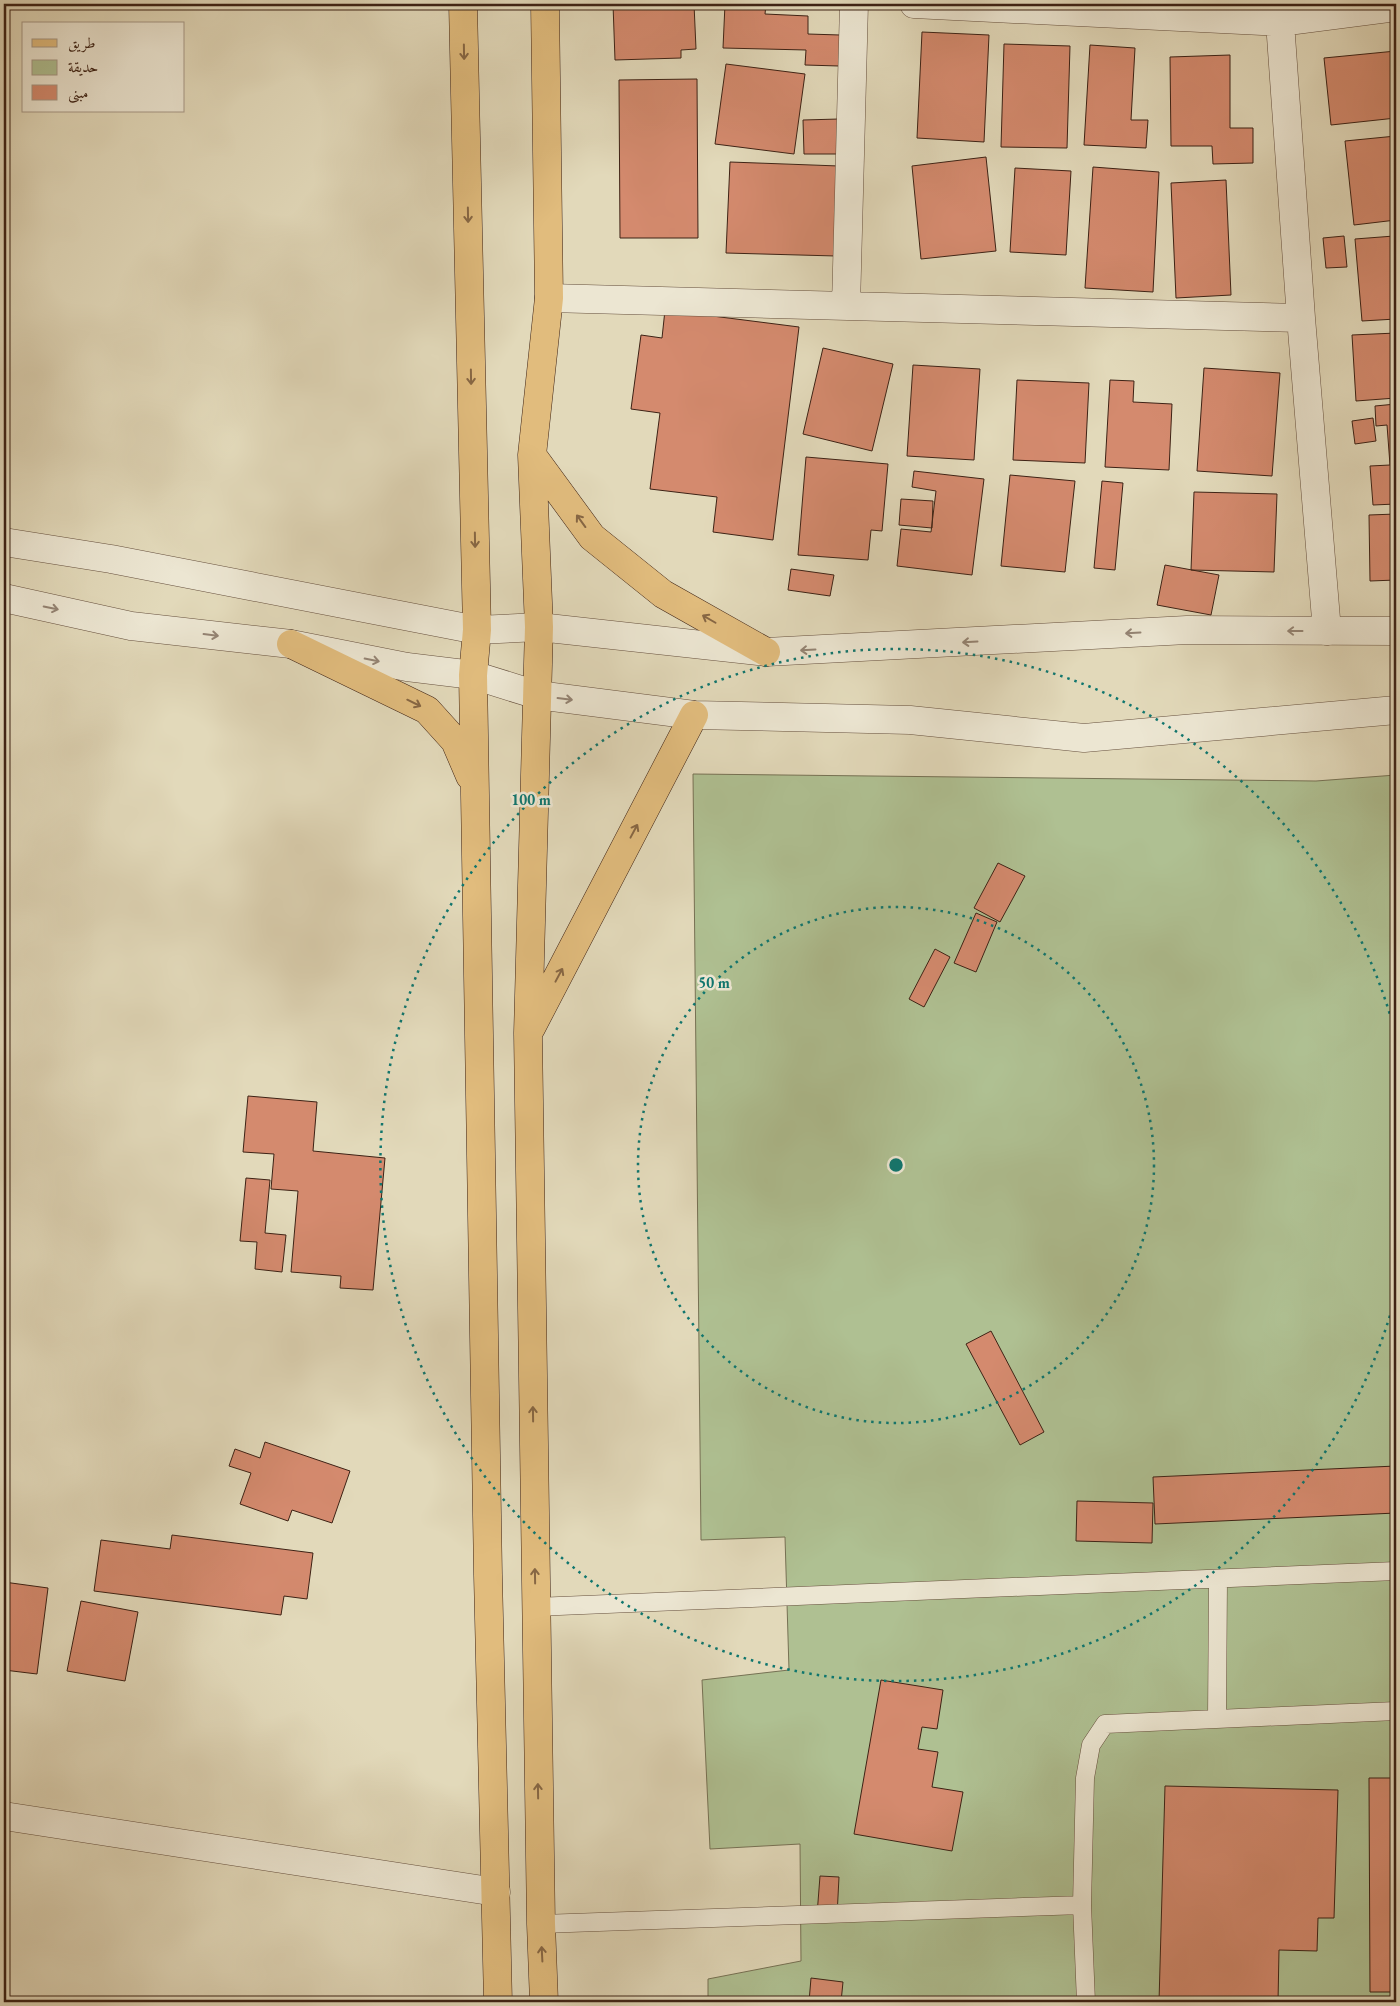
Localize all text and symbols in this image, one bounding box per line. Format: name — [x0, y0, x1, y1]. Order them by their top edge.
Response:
legend — [22, 22, 185, 112]
text: طريق — [68, 33, 95, 53]
one-way arrow — [460, 44, 469, 60]
text: حديقة — [68, 57, 98, 76]
text: مبنى — [68, 83, 88, 104]
one-way arrow — [463, 206, 473, 223]
one-way arrow — [467, 369, 476, 385]
one-way arrow — [575, 515, 586, 528]
one-way arrow — [470, 532, 480, 548]
one-way arrow — [43, 604, 59, 614]
one-way arrow — [702, 614, 716, 624]
one-way arrow — [1287, 626, 1304, 636]
one-way arrow — [1125, 629, 1141, 638]
one-way arrow — [203, 630, 219, 640]
one-way arrow — [963, 637, 979, 646]
one-way arrow — [800, 645, 816, 655]
one-way arrow — [364, 656, 380, 665]
one-way arrow — [557, 694, 573, 704]
one-way arrow — [406, 699, 421, 709]
text: 100 m — [511, 790, 551, 809]
one-way arrow — [629, 823, 639, 838]
one-way arrow — [554, 968, 564, 982]
text: 50 m — [698, 973, 730, 992]
centre of rings — [887, 1156, 905, 1174]
one-way arrow — [528, 1406, 538, 1422]
one-way arrow — [530, 1568, 540, 1584]
one-way arrow — [534, 1783, 543, 1799]
one-way arrow — [538, 1946, 547, 1962]

